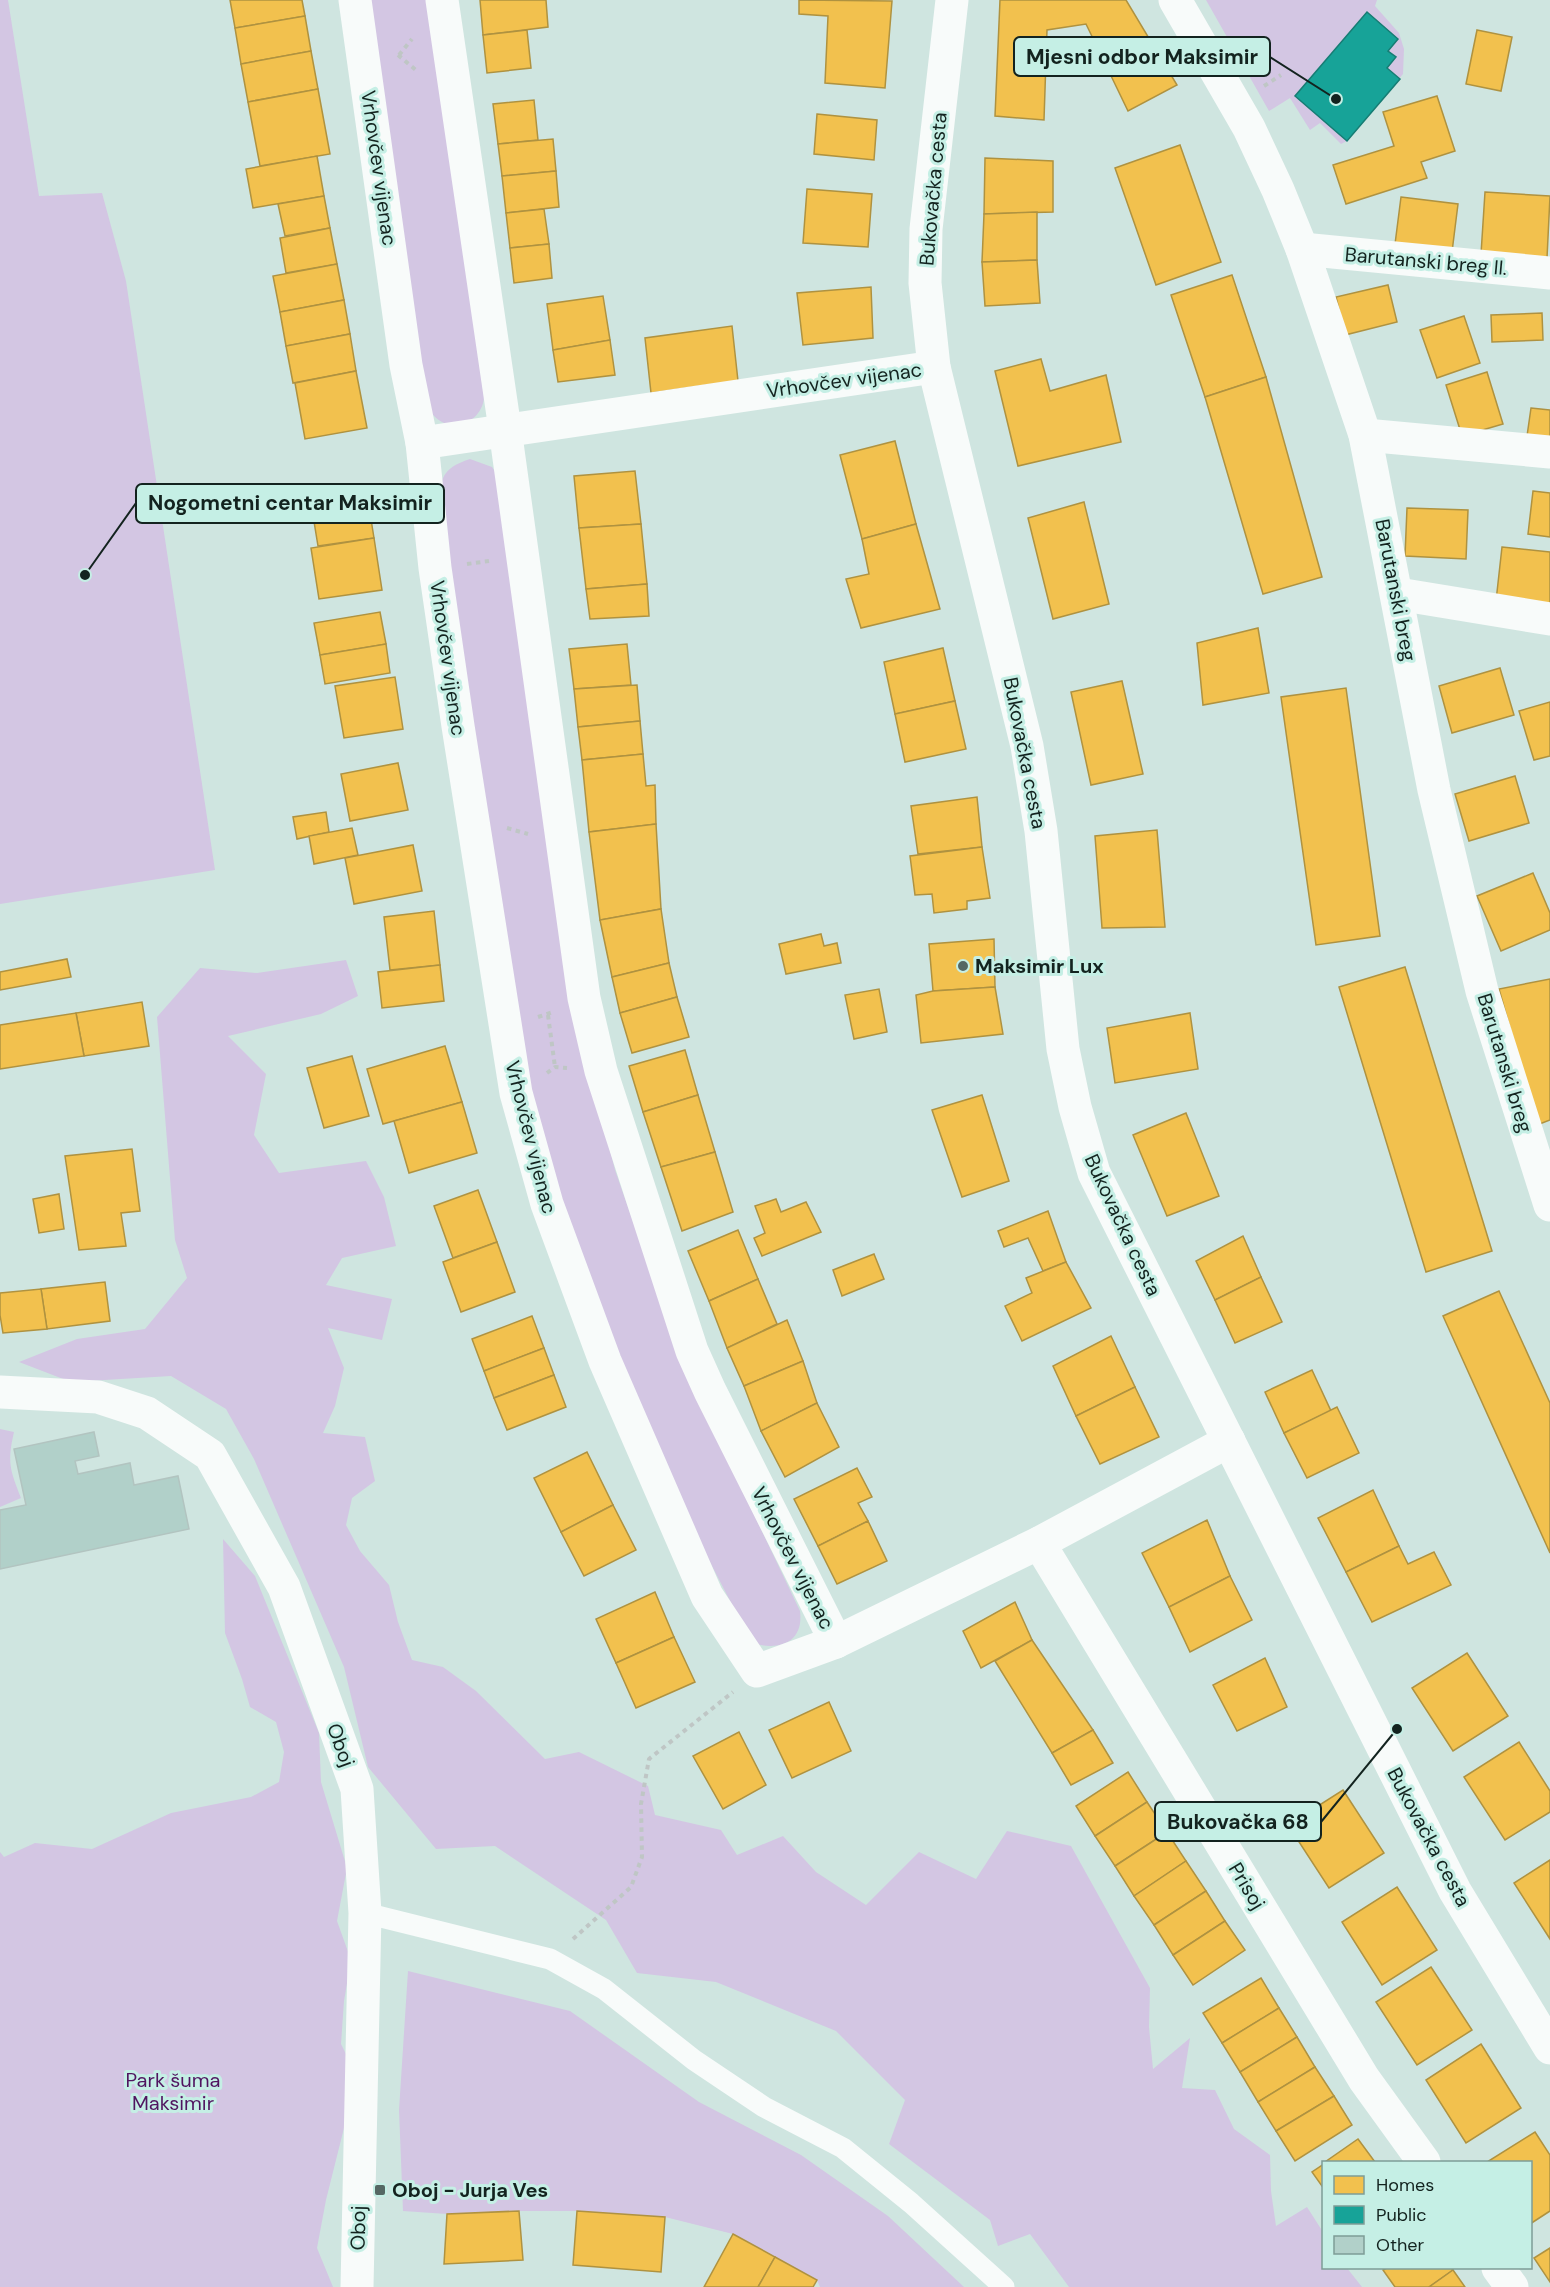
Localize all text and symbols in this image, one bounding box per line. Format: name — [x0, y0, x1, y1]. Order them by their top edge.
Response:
callout: Mjesni odbor Maksimir — [1014, 37, 1270, 76]
text: Mjesni odbor Maksimir — [1026, 43, 1258, 71]
street label: Vrhovčev vijenac — [355, 89, 403, 247]
street label: Bukovačka cesta — [913, 111, 953, 267]
street label: Barutanski breg II. — [1344, 241, 1508, 281]
street label: Vrhovčev vijenac — [765, 356, 923, 404]
callout: Nogometni centar Maksimir — [136, 484, 444, 523]
text: Nogometni centar Maksimir — [148, 489, 433, 517]
street label: Barutanski breg — [1369, 517, 1423, 663]
street label: Vrhovčev vijenac — [424, 579, 472, 737]
street label: Bukovačka cesta — [998, 675, 1052, 831]
place label: Maksimir Lux — [975, 953, 1104, 979]
marker: Maksimir Lux — [956, 959, 970, 973]
street label: Barutanski breg — [1471, 990, 1539, 1136]
street label: Vrhovčev vijenac — [499, 1058, 563, 1216]
street label: Bukovačka cesta — [1079, 1150, 1167, 1300]
street label: Vrhovčev vijenac — [746, 1482, 840, 1634]
street label: Oboj — [321, 1720, 361, 1770]
street label: Bukovačka cesta — [1381, 1763, 1477, 1911]
callout: Bukovačka 68 — [1155, 1802, 1321, 1841]
text: Bukovačka 68 — [1167, 1808, 1309, 1836]
street label: Prisoj — [1223, 1858, 1271, 1914]
park label: Park šuma Maksimir — [125, 2067, 221, 2116]
legend — [1322, 2161, 1532, 2269]
text: Homes — [1376, 2173, 1434, 2197]
place label: Oboj - Jurja Ves — [392, 2177, 548, 2203]
marker: Oboj - Jurja Ves — [373, 2183, 387, 2197]
text: Public — [1376, 2203, 1427, 2227]
street label: Oboj — [345, 2205, 371, 2251]
text: Other — [1376, 2233, 1425, 2257]

